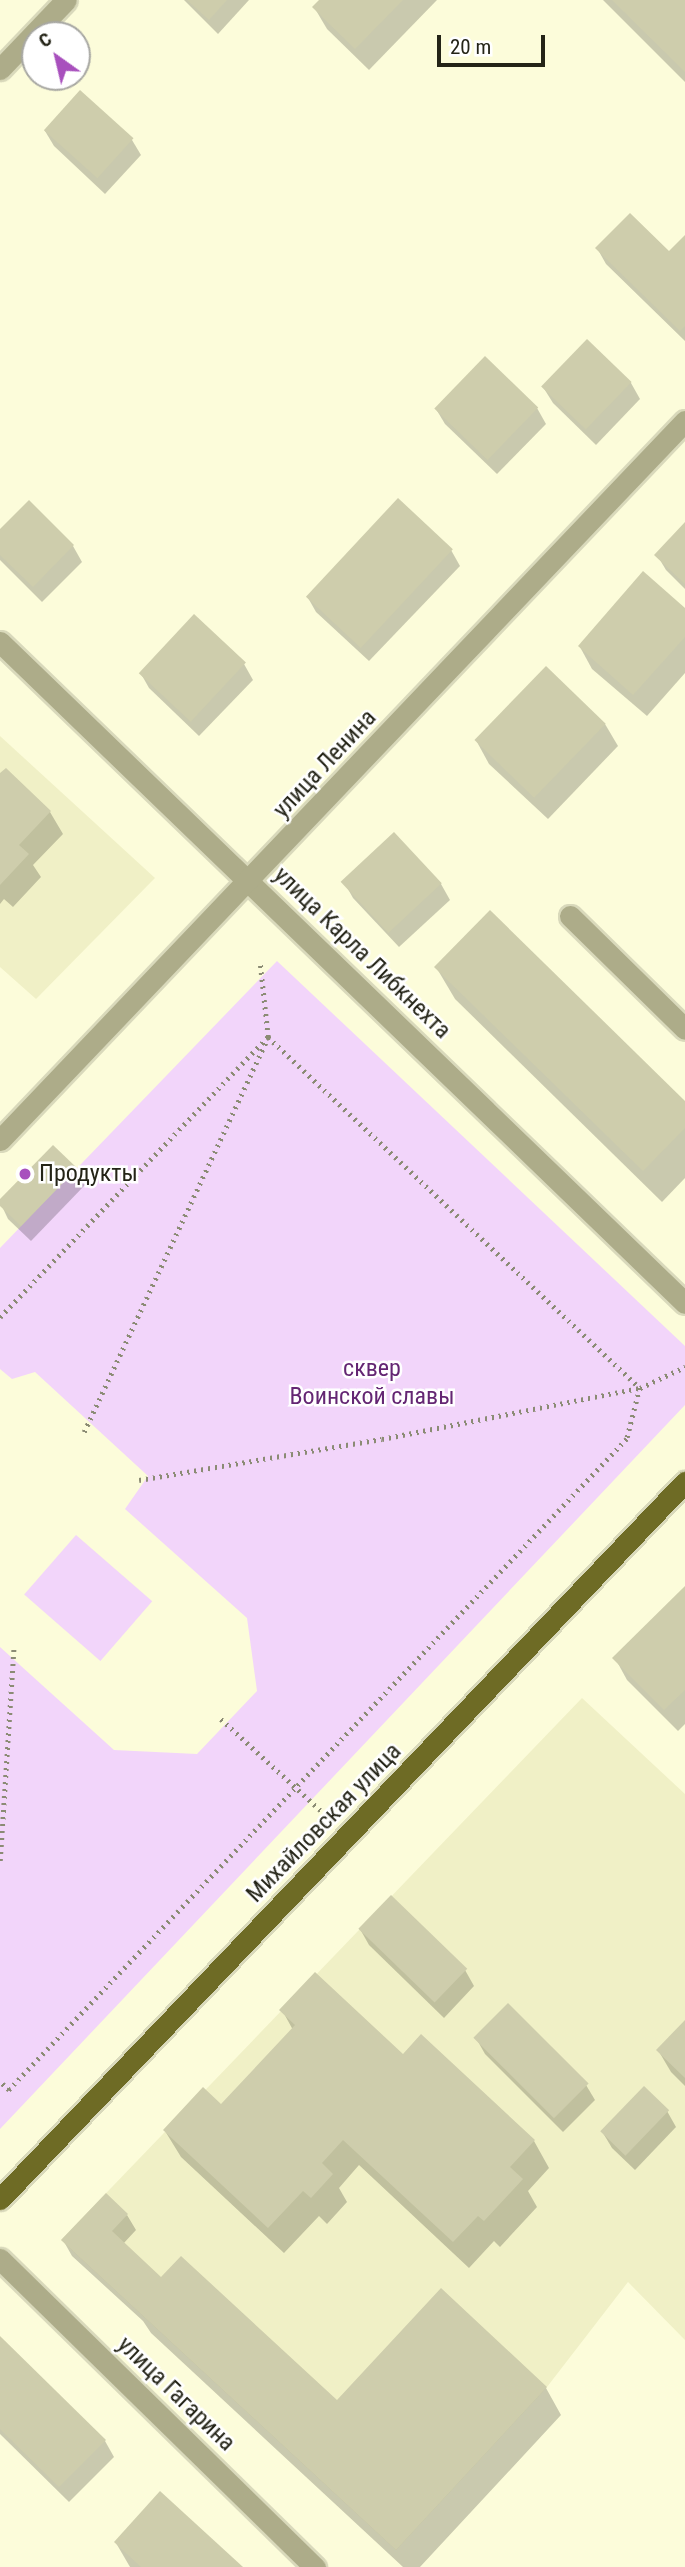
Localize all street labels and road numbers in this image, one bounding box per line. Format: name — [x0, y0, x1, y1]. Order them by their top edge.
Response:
street label: улица Ленина — [267, 704, 383, 824]
street label: улица Карла Либкнехта — [268, 861, 456, 1045]
street label: Михайловская улица — [241, 1737, 407, 1909]
street label: улица Гагарина — [111, 2331, 241, 2457]

